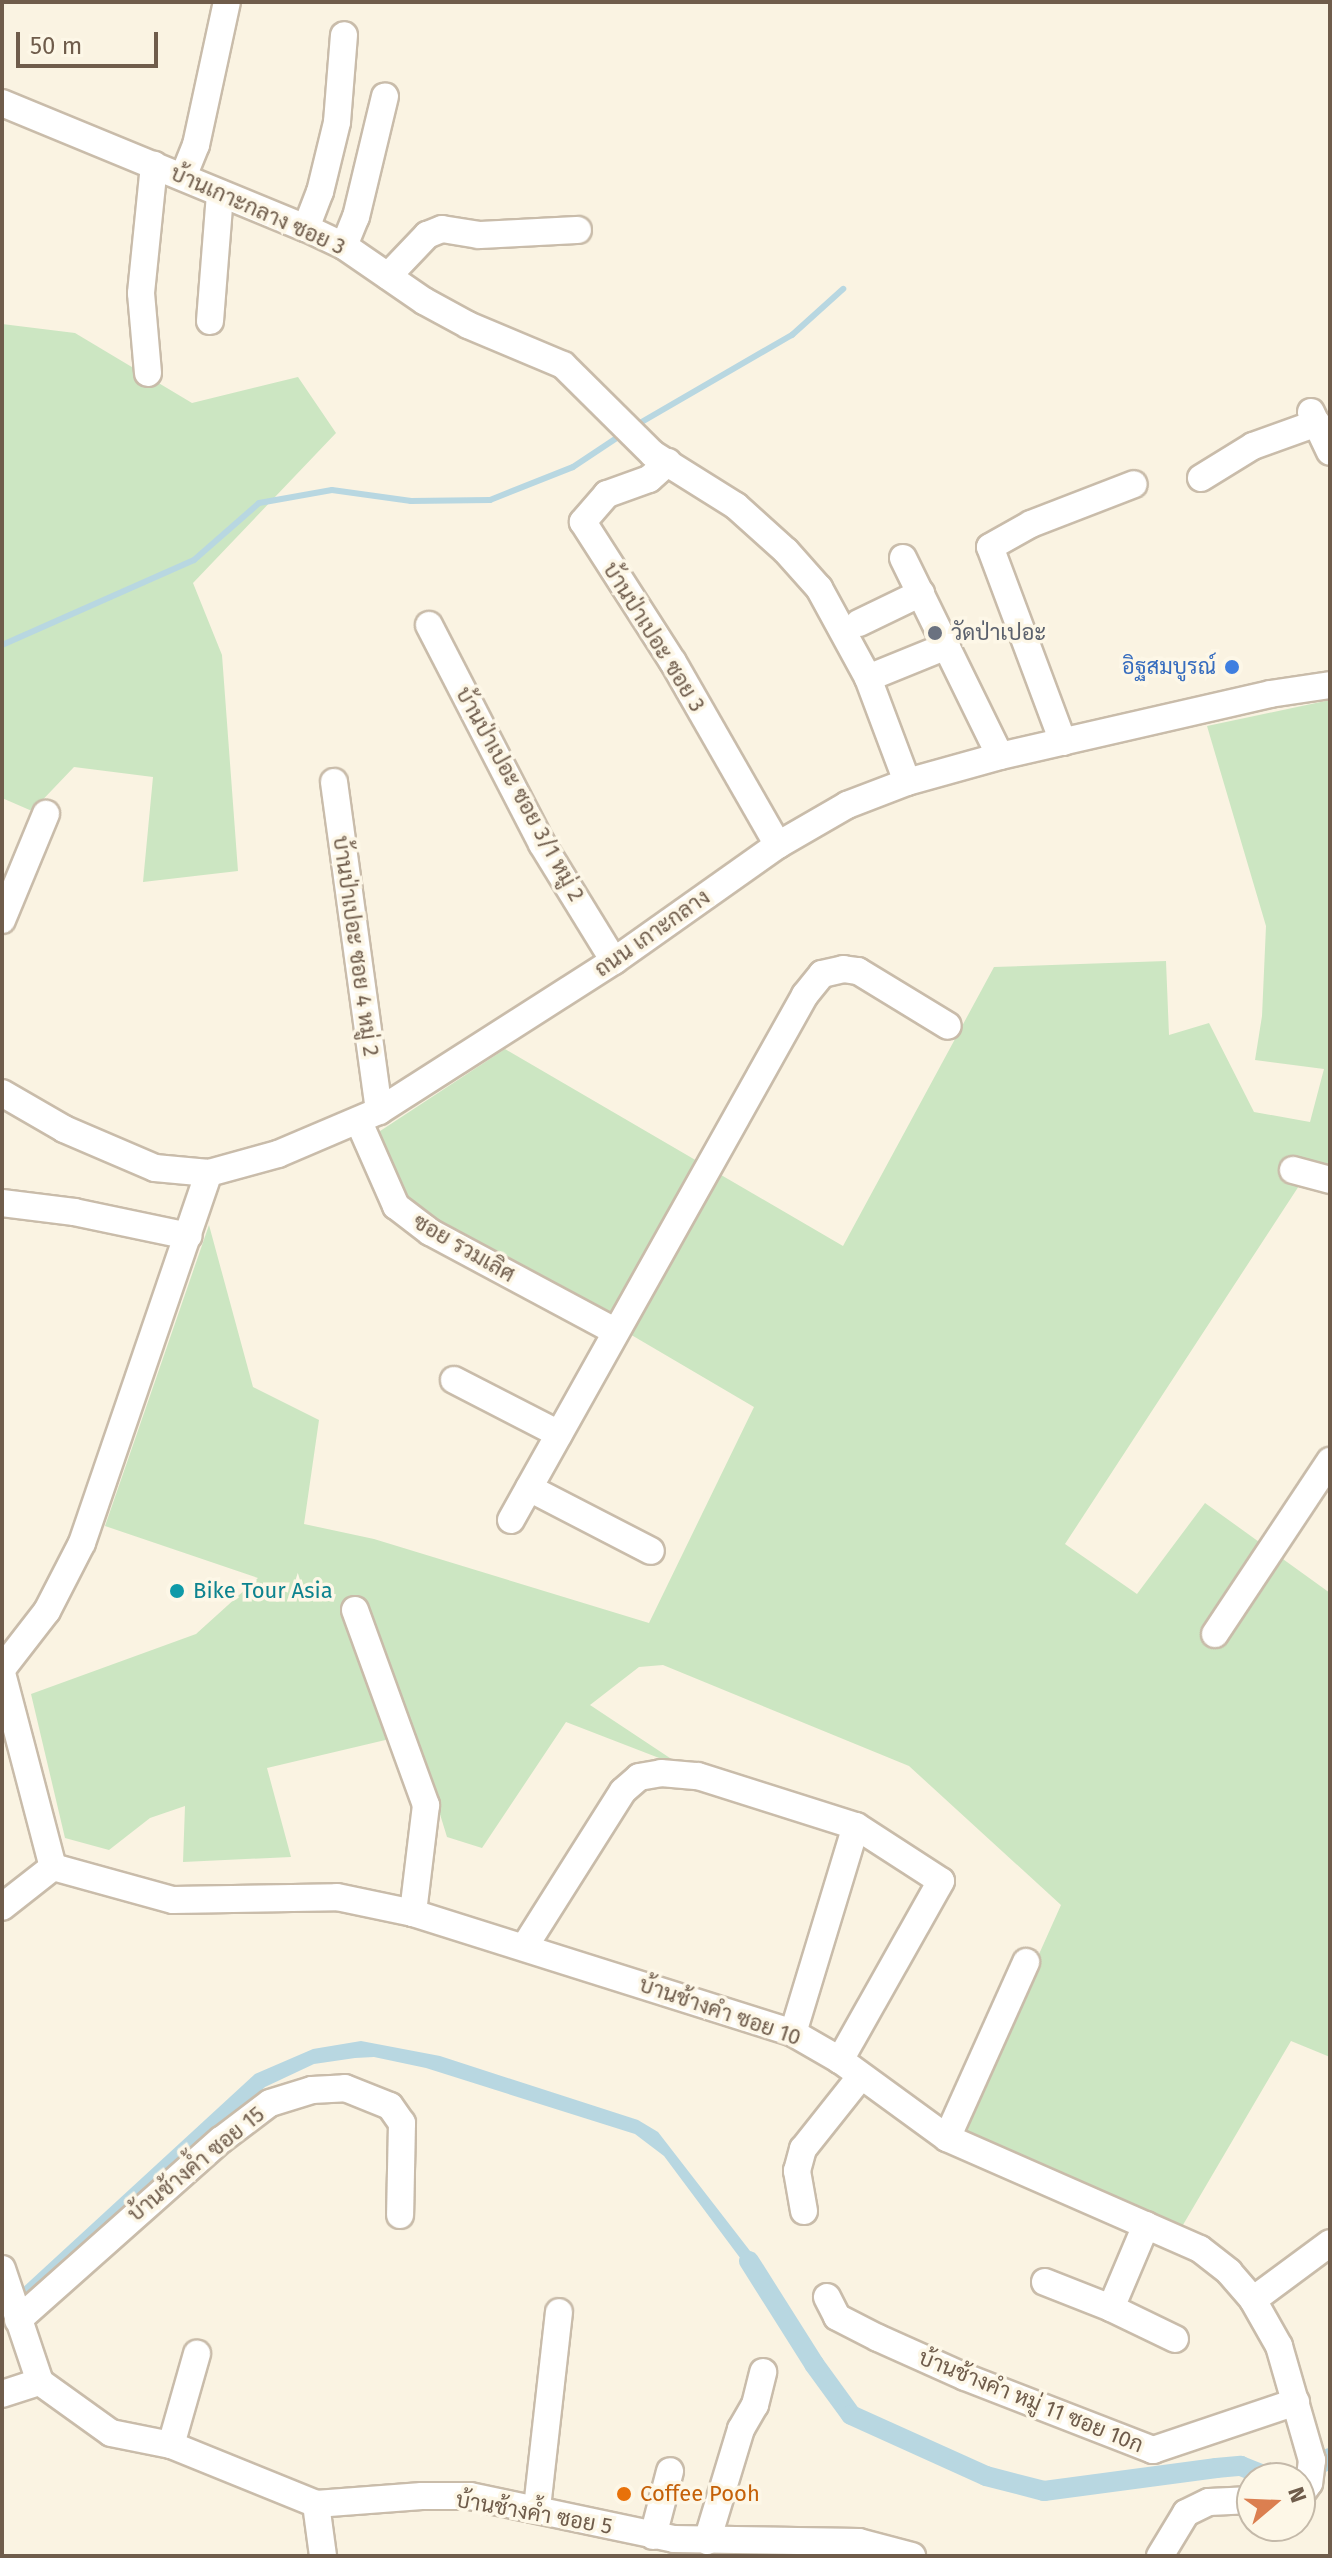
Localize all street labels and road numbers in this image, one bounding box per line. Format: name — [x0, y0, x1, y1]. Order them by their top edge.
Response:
street label: บ้านเกาะกลาง ซอย 3 — [167, 160, 349, 260]
street label: บ้านป่าเปอะ ซอย 3 — [597, 557, 711, 717]
street label: บ้านป่าเปอะ ซอย 3/1 หมู่ 2 — [450, 682, 590, 906]
street label: บ้านป่าเปอะ ซอย 4 หมู่ 2 — [327, 834, 385, 1058]
street label: ถนน เกาะกลาง — [589, 884, 715, 982]
street label: ซอย รวมเลิศ — [408, 1208, 520, 1288]
street label: บ้านช้างคำ ซอย 10 — [636, 1971, 804, 2051]
street label: บ้านช้างค้ำ ซอย 15 — [122, 2101, 270, 2227]
street label: บ้านช้างคำ หมู่ 11 ซอย 10ก — [915, 2344, 1147, 2458]
street label: บ้านช้างค้ำ ซอย 5 — [454, 2486, 614, 2540]

